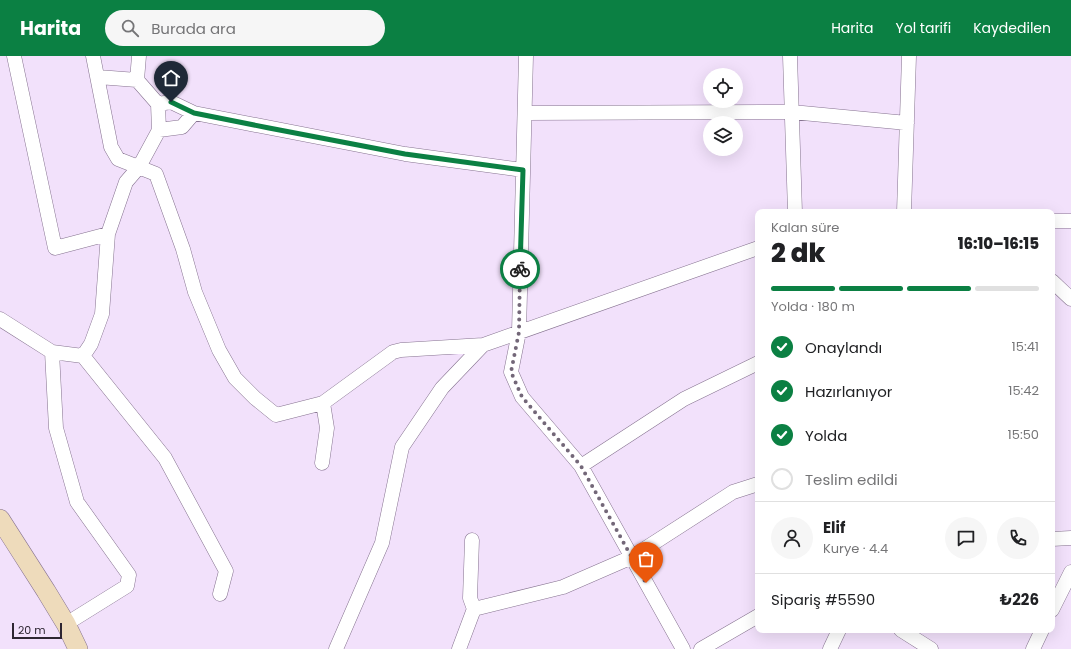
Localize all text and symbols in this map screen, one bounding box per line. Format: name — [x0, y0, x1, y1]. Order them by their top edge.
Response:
search box — [105, 10, 385, 46]
text: Harita — [20, 15, 81, 42]
icon: search — [119, 17, 141, 39]
text: Burada ara — [151, 18, 236, 39]
text: Harita — [831, 18, 874, 38]
text: Yol tarifi — [896, 18, 951, 38]
text: Kaydedilen — [973, 18, 1051, 38]
pin — [154, 61, 188, 102]
icon: home — [160, 67, 182, 89]
map controls — [703, 68, 743, 156]
button: locate — [703, 68, 743, 108]
button: layers — [703, 116, 743, 156]
text: Kalan süre — [771, 218, 839, 237]
text: 16:10–16:15 — [958, 233, 1039, 254]
text: 2 dk — [771, 235, 825, 271]
courier — [500, 249, 540, 289]
icon: bike — [509, 258, 531, 280]
text: Yolda · 180 m — [771, 297, 855, 316]
icon: check — [771, 336, 793, 358]
text: Onaylandı — [805, 337, 882, 358]
text: 15:41 — [1012, 337, 1039, 356]
icon: check — [771, 380, 793, 402]
text: Hazırlanıyor — [805, 381, 892, 402]
text: 15:42 — [1008, 381, 1039, 400]
icon: check — [771, 424, 793, 446]
text: Yolda — [805, 425, 847, 446]
text: 15:50 — [1008, 425, 1039, 444]
text: Teslim edildi — [805, 469, 898, 490]
button: person — [771, 517, 813, 559]
text: Elif — [823, 517, 845, 538]
button: chat — [945, 517, 987, 559]
button: phone — [997, 517, 1039, 559]
text: Kurye · 4.4 — [823, 539, 888, 558]
pin — [629, 542, 663, 583]
icon: bag — [635, 548, 657, 570]
text: Sipariş #5590 — [771, 589, 875, 610]
text: ₺226 — [1000, 589, 1039, 610]
scale bar — [12, 621, 62, 640]
text: 20 m — [18, 622, 46, 638]

